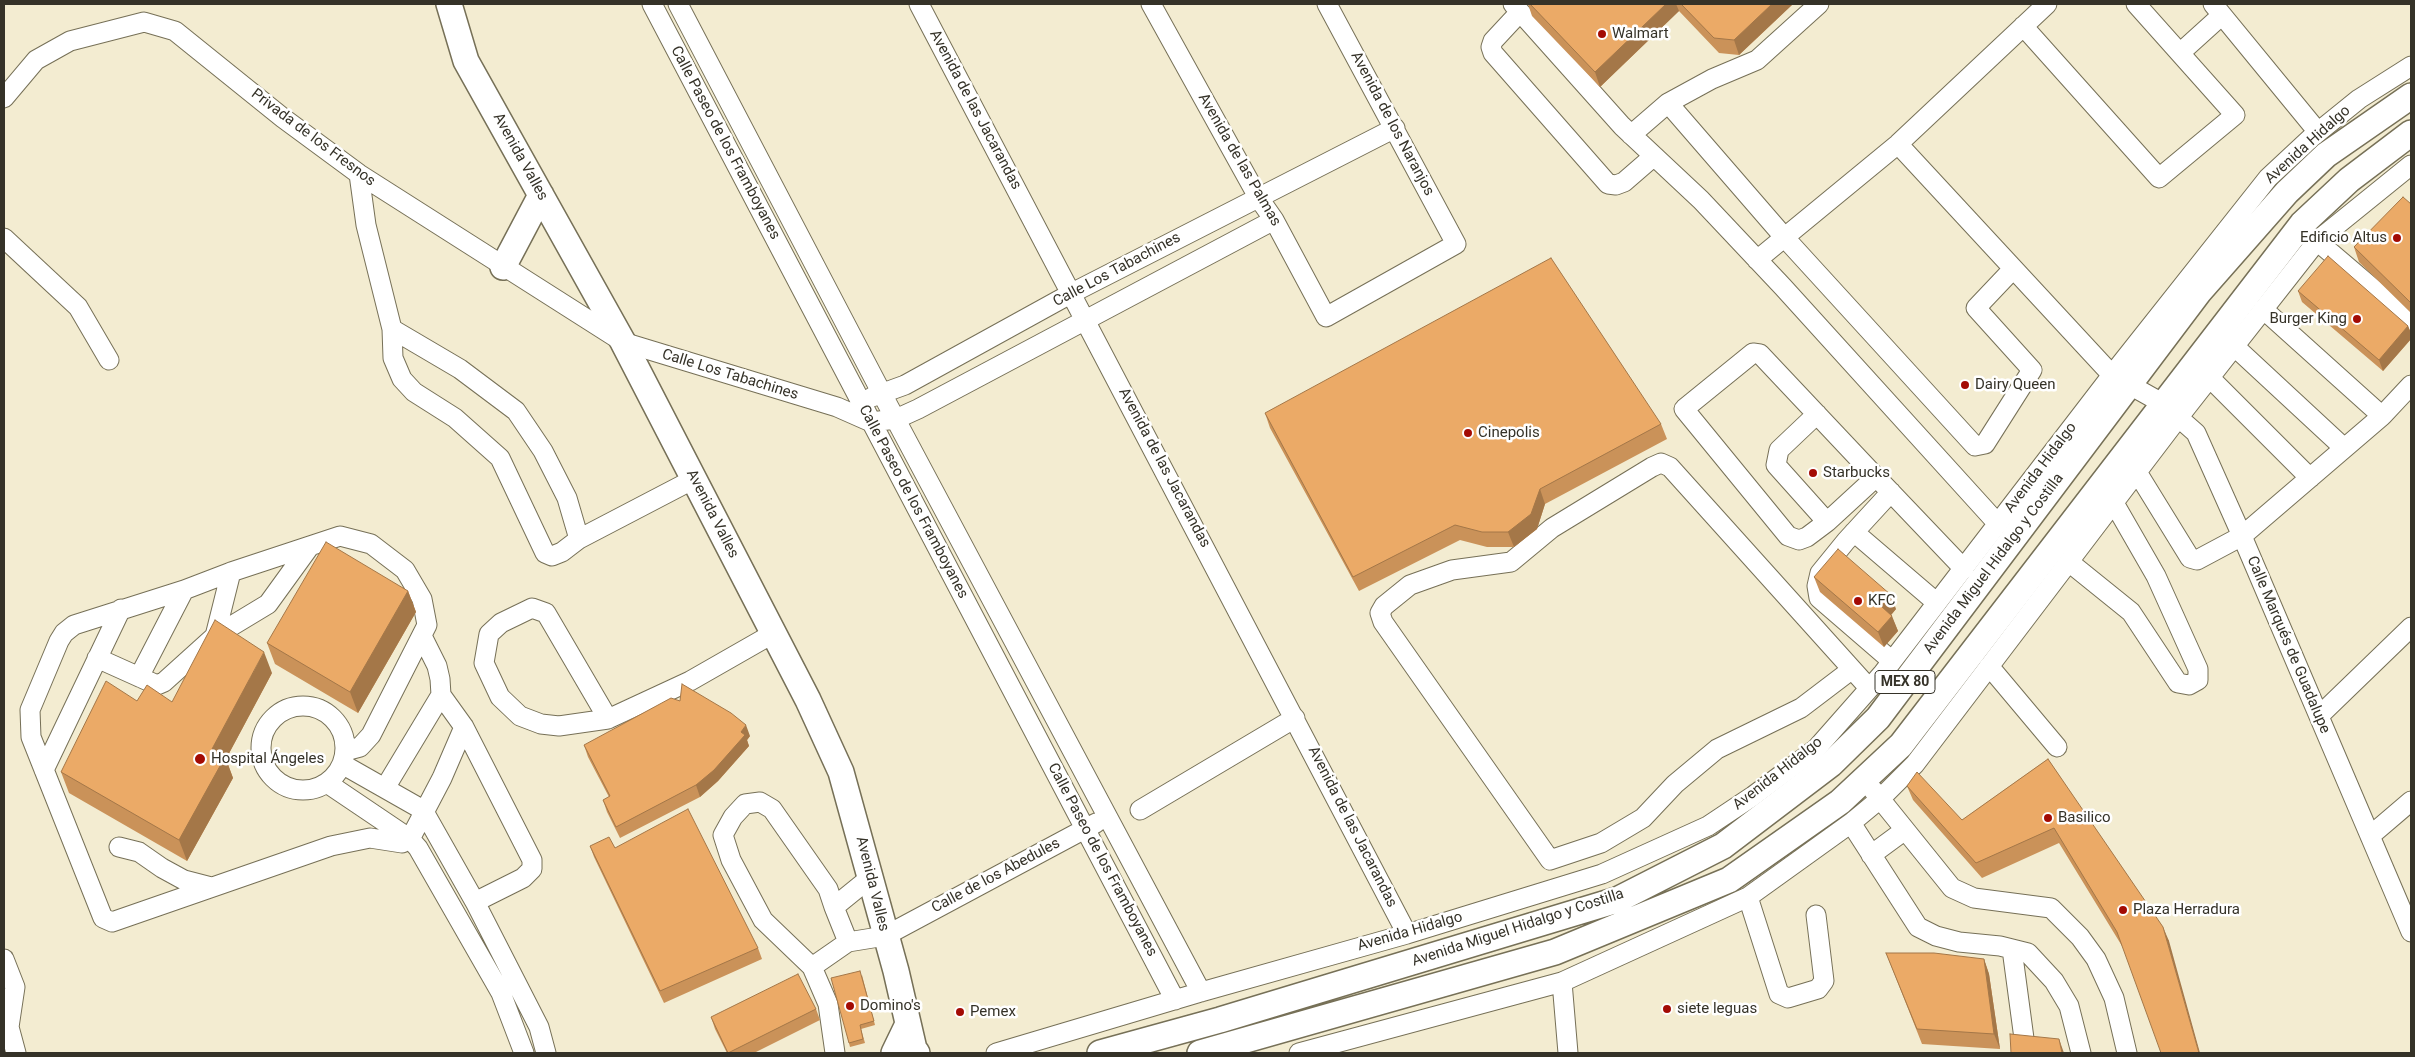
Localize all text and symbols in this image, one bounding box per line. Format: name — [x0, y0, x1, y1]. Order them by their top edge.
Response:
place label: Walmart — [1612, 25, 1669, 43]
street label: Avenida de las Jacarandas — [925, 27, 1025, 193]
marker: Walmart — [1596, 28, 1608, 40]
street label: Calle Paseo de los Framboyanes — [666, 43, 784, 243]
street label: Avenida de los Naranjos — [1346, 49, 1438, 199]
street label: Privada de los Fresnos — [247, 85, 379, 191]
street label: Avenida de las Palmas — [1194, 90, 1284, 230]
street label: Avenida Hidalgo — [2262, 102, 2354, 188]
street label: Avenida Valles — [489, 110, 551, 204]
street label: Calle Los Tabachines — [1050, 229, 1184, 311]
place label: Edificio Altus — [2300, 229, 2387, 247]
marker: Edificio Altus — [2391, 232, 2403, 244]
place label: Burger King — [2269, 310, 2347, 328]
marker: Burger King — [2351, 313, 2363, 325]
street label: Calle Los Tabachines — [660, 346, 800, 404]
place label: Dairy Queen — [1975, 376, 2055, 394]
marker: Dairy Queen — [1959, 379, 1971, 391]
street label: Avenida de las Jacarandas — [1114, 385, 1214, 551]
street label: Calle Paseo de los Framboyanes — [854, 402, 972, 602]
street label: Avenida Hidalgo — [2001, 419, 2081, 517]
place label: Cinepolis — [1478, 424, 1540, 442]
marker: Cinepolis — [1462, 427, 1474, 439]
place label: Starbucks — [1823, 464, 1890, 482]
street label: Avenida Valles — [682, 467, 742, 561]
marker: Starbucks — [1807, 467, 1819, 479]
street label: Avenida Miguel Hidalgo y Costilla — [1920, 470, 2068, 658]
street label: Calle Marqués de Guadalupe — [2242, 554, 2334, 736]
place label: KFC — [1868, 592, 1895, 610]
marker: KFC — [1852, 595, 1864, 607]
road number: MEX 80 — [1875, 670, 1935, 694]
street label: Avenida Hidalgo — [1730, 734, 1826, 814]
street label: Avenida de las Jacarandas — [1304, 744, 1400, 910]
place label: Hospital Ángeles — [211, 750, 324, 768]
marker: Hospital Ángeles — [193, 752, 207, 766]
street label: Calle Paseo de los Framboyanes — [1043, 760, 1161, 960]
place label: Basilico — [2058, 809, 2111, 827]
marker: Basilico — [2042, 812, 2054, 824]
street label: Avenida Valles — [852, 835, 892, 933]
street label: Calle de los Abedules — [929, 835, 1063, 917]
street label: Avenida Miguel Hidalgo y Costilla — [1410, 885, 1626, 971]
place label: Plaza Herradura — [2133, 901, 2240, 919]
marker: Plaza Herradura — [2117, 904, 2129, 916]
street label: Avenida Hidalgo — [1355, 908, 1465, 956]
place label: Domino's — [860, 997, 921, 1015]
marker: Domino's — [844, 1000, 856, 1012]
place label: siete leguas — [1677, 1000, 1757, 1018]
place label: Pemex — [970, 1003, 1016, 1021]
marker: siete leguas — [1661, 1003, 1673, 1015]
marker: Pemex — [954, 1006, 966, 1018]

